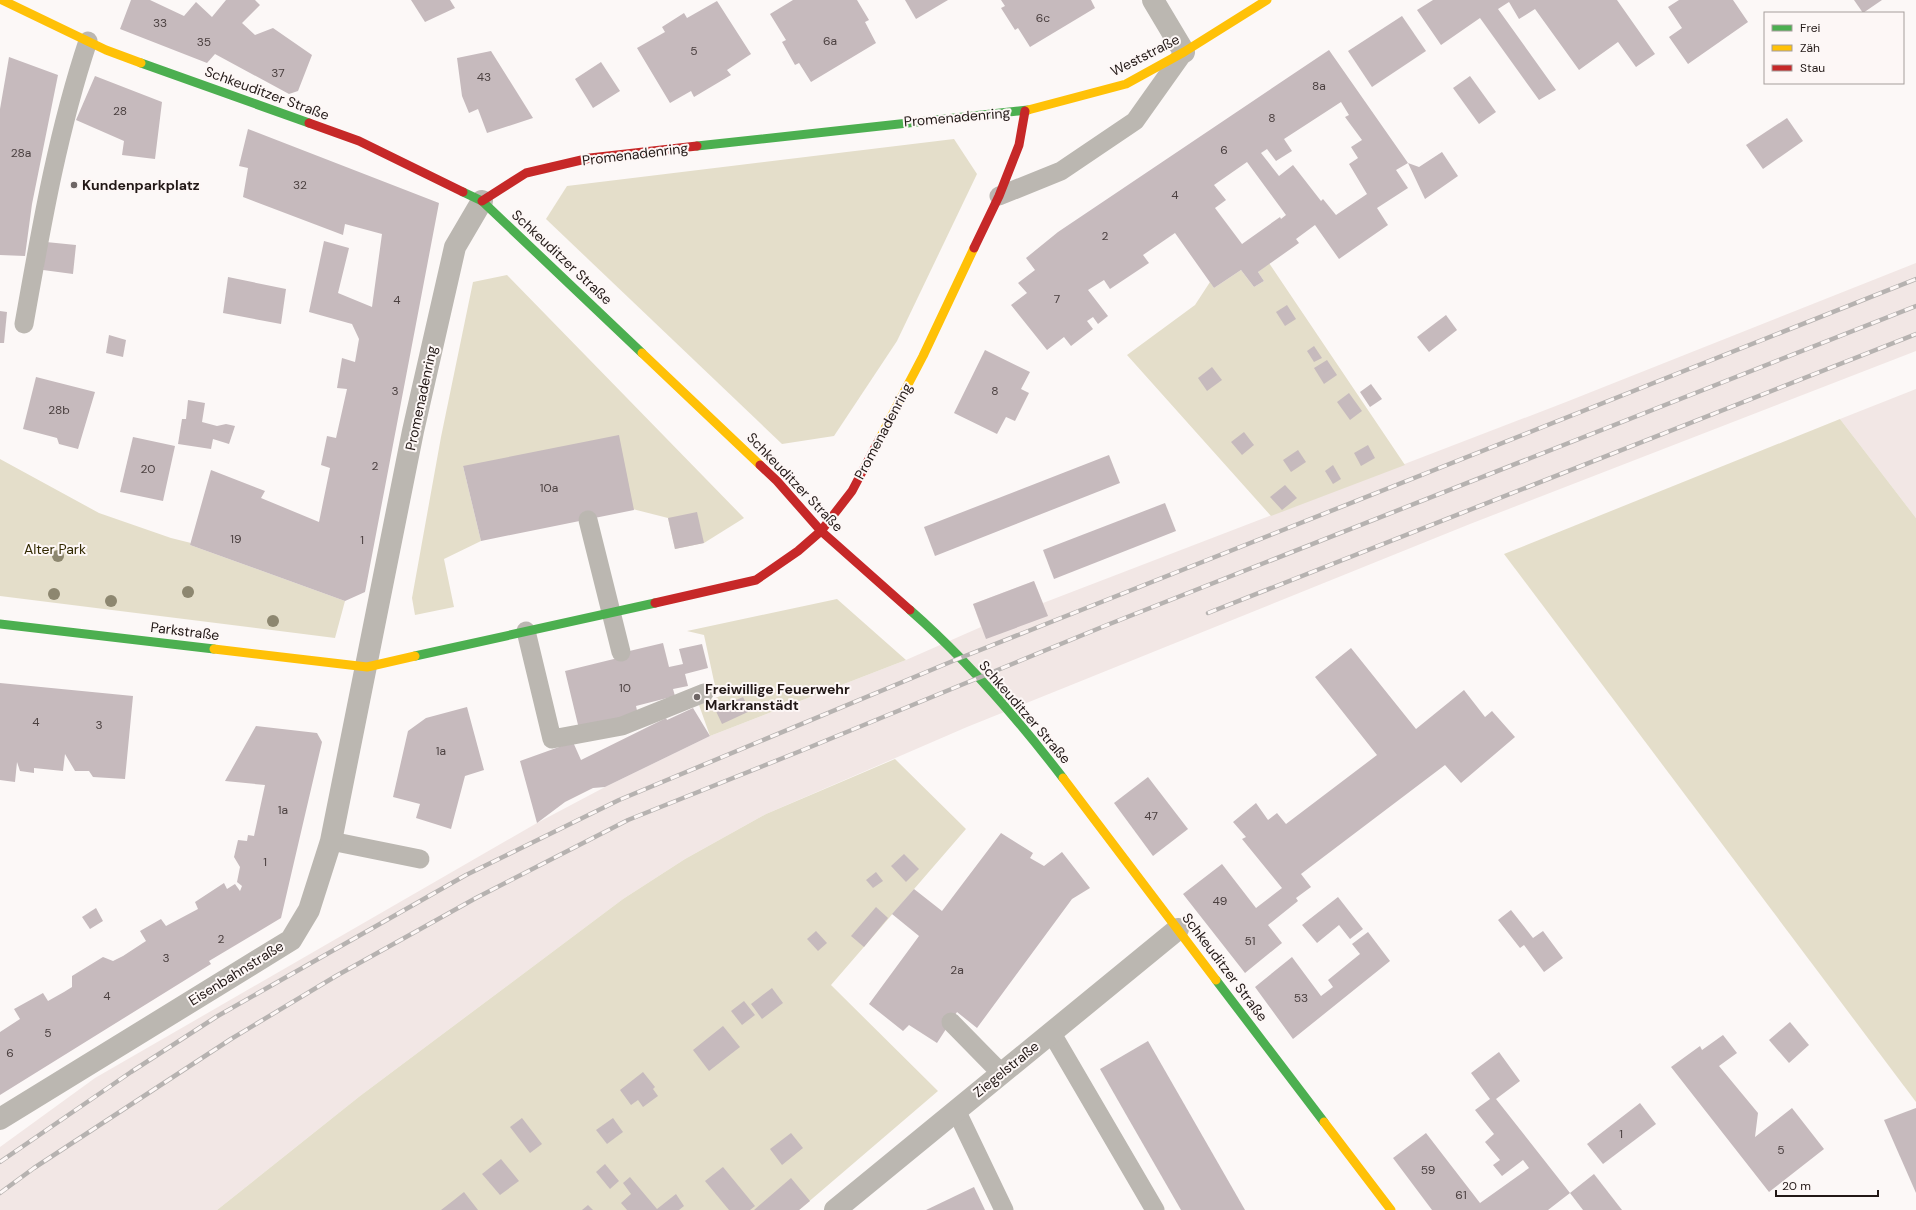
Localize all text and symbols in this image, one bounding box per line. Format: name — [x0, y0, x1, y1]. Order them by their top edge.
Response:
house number: 6c — [1036, 10, 1050, 26]
legend — [1764, 12, 1904, 84]
house number: 33 — [153, 15, 167, 31]
text: Frei — [1800, 20, 1820, 36]
street label: Weststraße — [1107, 30, 1183, 80]
house number: 6a — [823, 33, 837, 49]
house number: 35 — [197, 34, 211, 50]
text: Zäh — [1800, 40, 1820, 56]
house number: 5 — [690, 43, 698, 59]
text: Stau — [1800, 60, 1825, 76]
street label: Schkeuditzer Straße — [202, 62, 332, 124]
house number: 37 — [271, 65, 285, 81]
house number: 43 — [477, 69, 491, 85]
house number: 8a — [1312, 78, 1326, 94]
house number: 28 — [113, 103, 127, 119]
street label: Promenadenring — [903, 103, 1011, 131]
house number: 8 — [1268, 110, 1276, 126]
street label: Promenadenring — [581, 139, 689, 169]
house number: 6 — [1220, 142, 1228, 158]
house number: 28a — [11, 145, 31, 161]
place label: Kundenparkplatz — [82, 176, 200, 194]
house number: 32 — [293, 177, 307, 193]
marker: Kundenparkplatz — [69, 180, 79, 190]
house number: 4 — [1171, 187, 1179, 203]
street label: Schkeuditzer Straße — [508, 206, 616, 308]
house number: 2 — [1102, 228, 1109, 244]
house number: 7 — [1054, 291, 1060, 307]
house number: 4 — [393, 292, 401, 308]
street label: Promenadenring — [401, 344, 441, 452]
street label: Promenadenring — [850, 380, 916, 482]
house number: 3 — [391, 383, 399, 399]
house number: 8 — [991, 383, 999, 399]
house number: 28b — [48, 402, 70, 418]
street label: Schkeuditzer Straße — [743, 429, 847, 535]
house number: 2 — [372, 458, 379, 474]
house number: 20 — [140, 461, 156, 477]
house number: 10a — [540, 480, 558, 496]
house number: 19 — [230, 531, 242, 547]
house number: 1 — [360, 532, 364, 548]
park label: Alter Park — [24, 540, 86, 558]
street label: Parkstraße — [150, 618, 221, 644]
street label: Schkeuditzer Straße — [975, 657, 1075, 767]
house number: 10 — [619, 680, 631, 696]
place label: Freiwillige Feuerwehr Markranstädt — [705, 680, 850, 714]
marker: Freiwillige Feuerwehr Markranstädt — [692, 692, 702, 702]
house number: 4 — [32, 714, 40, 730]
house number: 3 — [95, 717, 103, 733]
house number: 1a — [436, 743, 446, 759]
house number: 1a — [278, 802, 288, 818]
house number: 47 — [1144, 808, 1158, 824]
house number: 1 — [263, 854, 267, 870]
house number: 49 — [1213, 893, 1227, 909]
street label: Schkeuditzer Straße — [1178, 909, 1272, 1025]
house number: 2 — [218, 931, 225, 947]
house number: 51 — [1244, 933, 1256, 949]
street label: Eisenbahnstraße — [185, 937, 287, 1009]
house number: 3 — [162, 950, 170, 966]
house number: 2a — [950, 962, 964, 978]
house number: 4 — [103, 988, 111, 1004]
house number: 53 — [1294, 990, 1308, 1006]
house number: 5 — [44, 1025, 52, 1041]
street label: Ziegelstraße — [969, 1037, 1043, 1101]
house number: 6 — [6, 1045, 14, 1061]
house number: 1 — [1619, 1126, 1623, 1142]
house number: 5 — [1777, 1142, 1785, 1158]
house number: 59 — [1421, 1162, 1435, 1178]
scale bar — [1776, 1172, 1878, 1198]
text: 20 m — [1782, 1178, 1811, 1194]
house number: 61 — [1455, 1187, 1467, 1203]

